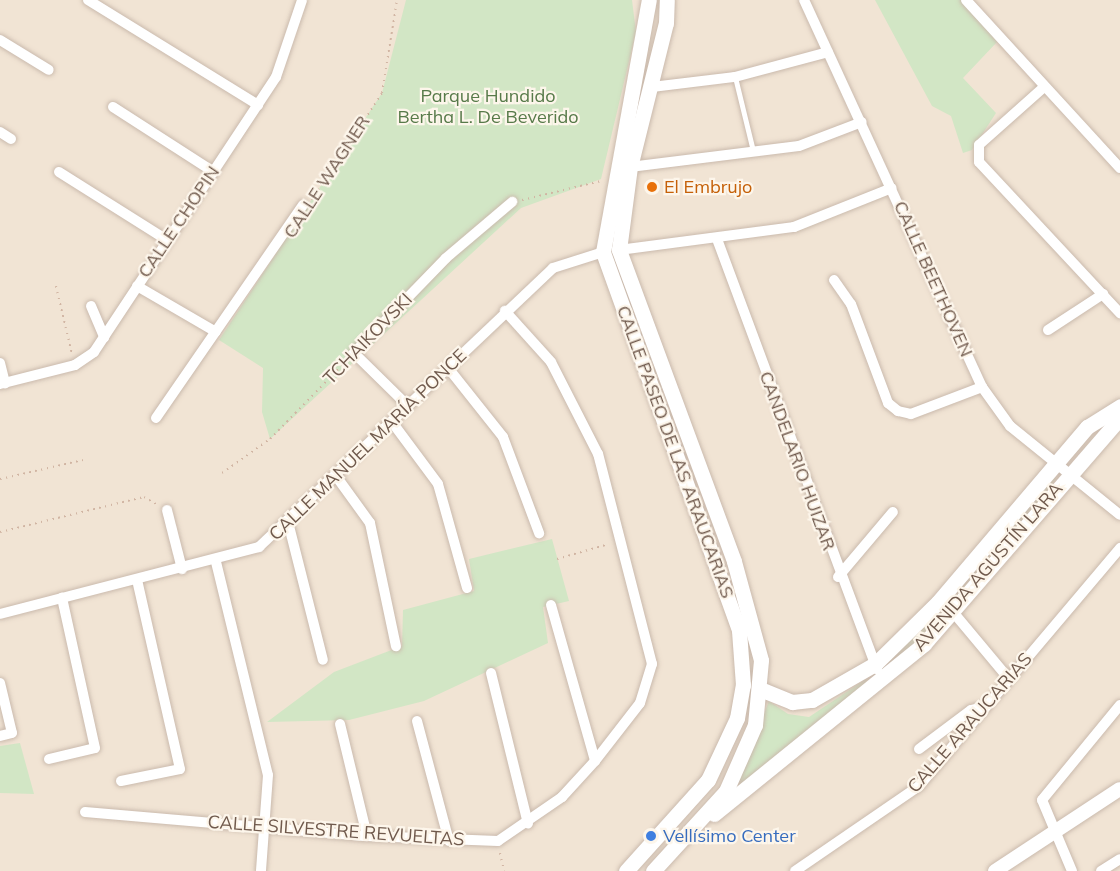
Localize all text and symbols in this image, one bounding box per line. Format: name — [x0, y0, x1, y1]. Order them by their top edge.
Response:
park label: Parque Hundido Bertha L. De Beverido — [397, 86, 579, 128]
street label: CALLE WAGNER — [279, 112, 375, 242]
street label: CALLE CHOPIN — [134, 162, 224, 282]
place label: El Embrujo — [664, 176, 752, 198]
marker: El Embrujo — [645, 180, 659, 194]
street label: CALLE BEETHOVEN — [889, 198, 977, 360]
street label: TCHAIKOVSKI — [319, 289, 417, 389]
street label: CALLE PASEO DE LAS ARAUCARIAS — [612, 303, 738, 601]
street label: CALLE MANUEL MARÍA PONCE — [265, 345, 471, 545]
street label: CANDELARIO HUIZAR — [755, 369, 839, 553]
street label: AVENIDA AGUSTÍN LARA — [909, 478, 1067, 656]
street label: CALLE ARAUCARIAS — [903, 649, 1037, 797]
street label: CALLE SILVESTRE REVUELTAS — [207, 811, 465, 851]
place label: Vellísimo Center — [663, 825, 796, 847]
marker: Vellísimo Center — [644, 829, 658, 843]

